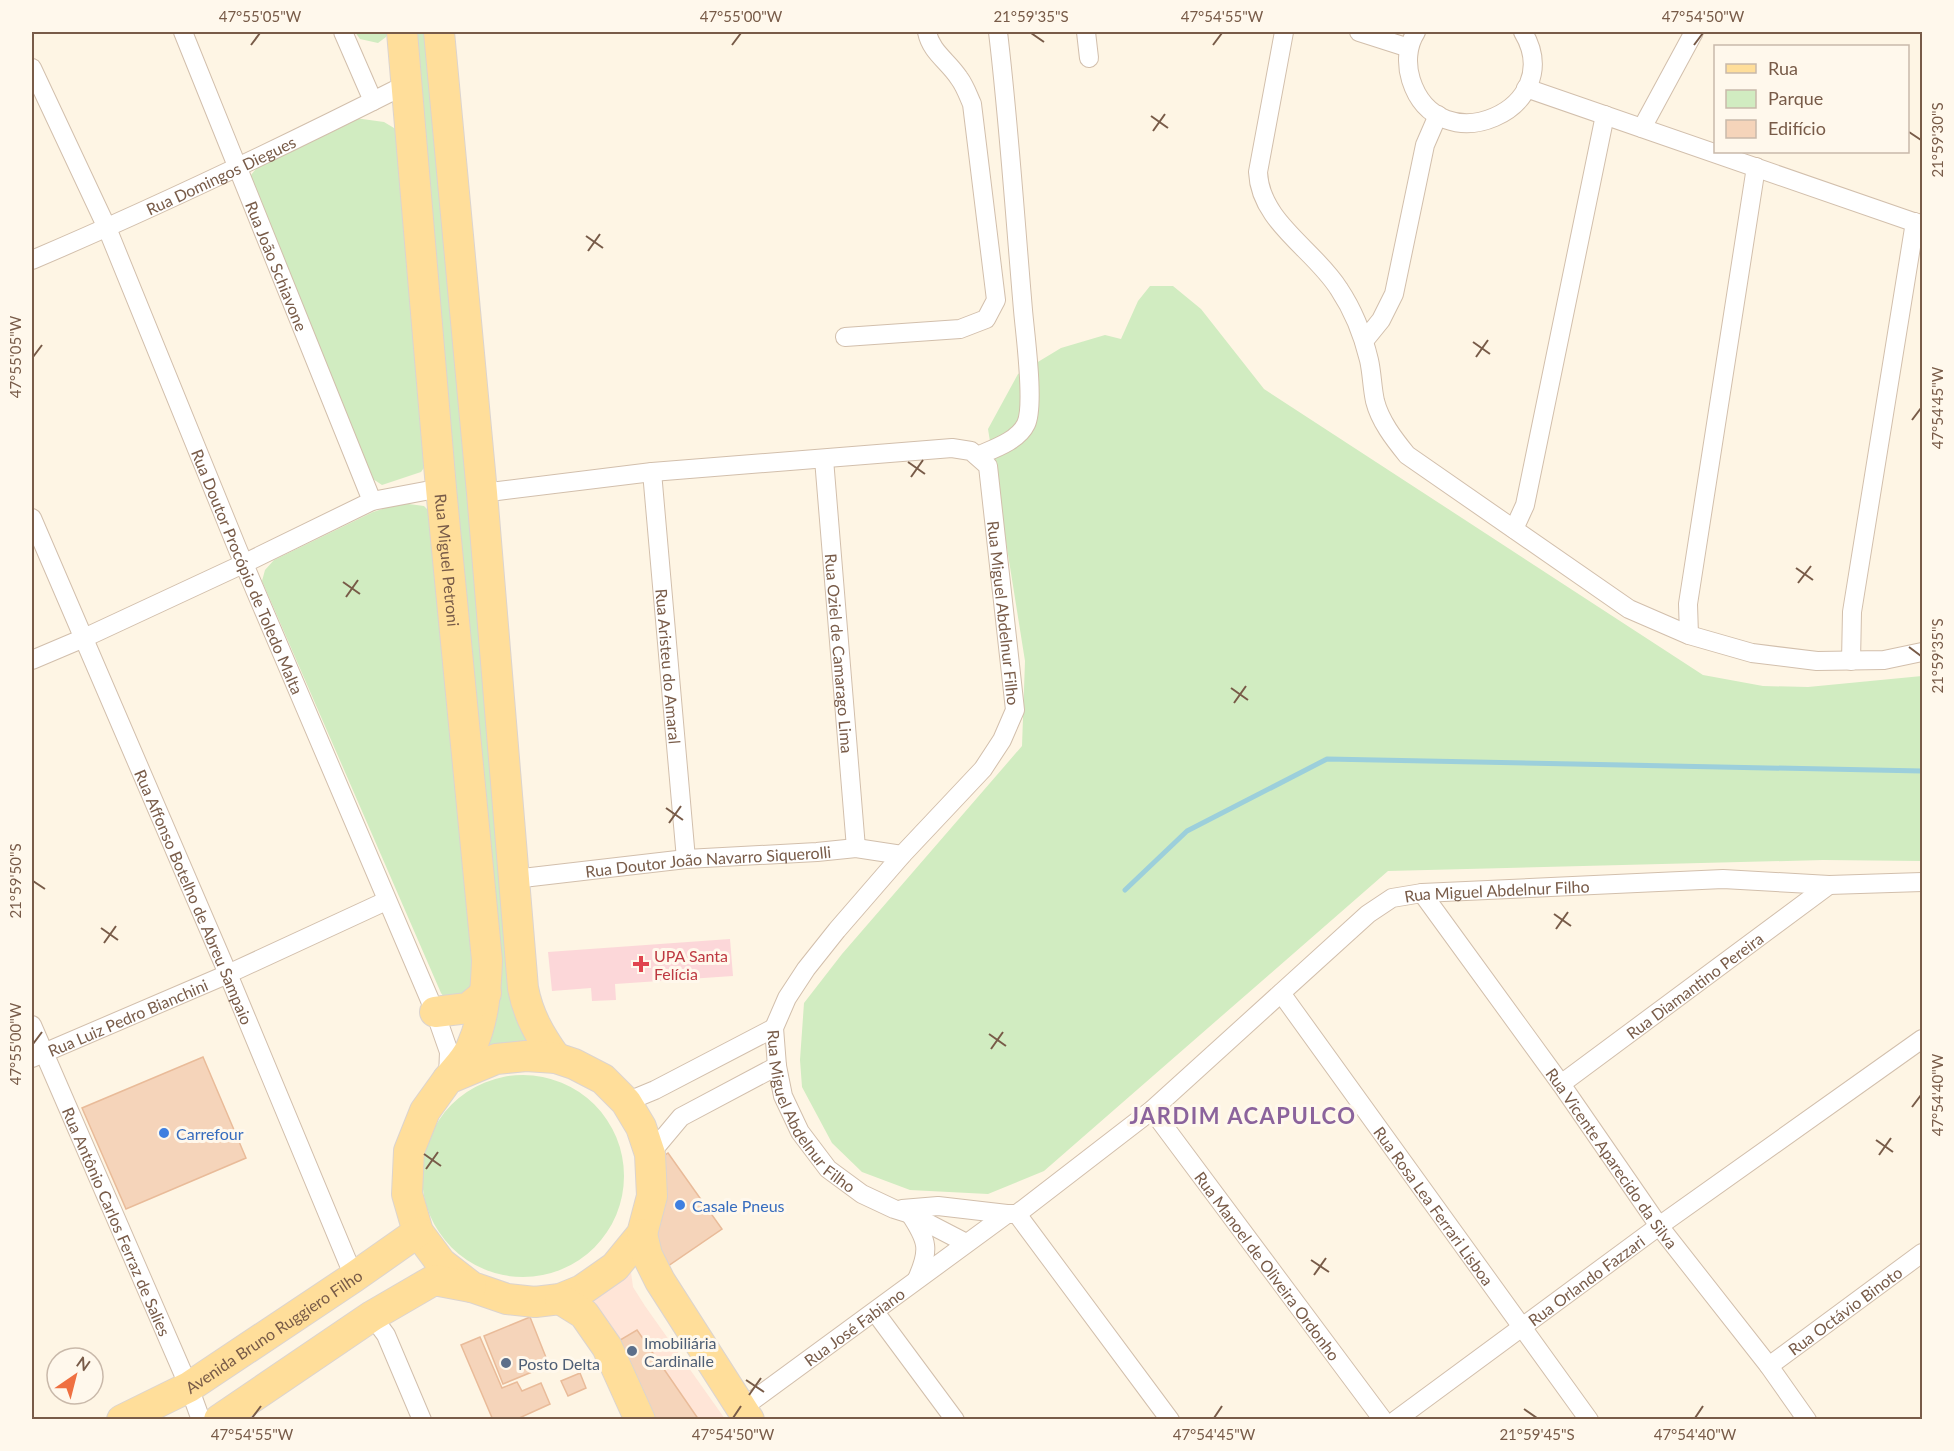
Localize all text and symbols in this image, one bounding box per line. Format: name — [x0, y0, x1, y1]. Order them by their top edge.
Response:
text: 47°55'05"W — [219, 7, 302, 25]
text: 47°55'00"W — [700, 7, 783, 25]
text: 21°59'35"S — [993, 7, 1069, 25]
text: 47°54'55"W — [1181, 7, 1264, 25]
text: 47°54'50"W — [1662, 7, 1745, 25]
legend — [1714, 45, 1909, 153]
text: Rua — [1768, 57, 1798, 79]
text: Parque — [1768, 87, 1823, 109]
text: 21°59'30"S — [1928, 102, 1946, 178]
text: Edifício — [1768, 117, 1826, 139]
street label: Rua Domingos Diegues — [143, 131, 299, 218]
street label: Rua João Schiavone — [243, 198, 312, 333]
text: 47°55'05"W — [6, 315, 24, 398]
text: 47°54'45"W — [1928, 366, 1946, 449]
street label: Rua Doutor Procópio de Toledo Malta — [188, 446, 308, 697]
street label: Rua Miguel Petroni — [432, 493, 464, 627]
street label: Rua Miguel Abdelnur Filho — [985, 520, 1024, 706]
street label: Rua Oziel de Camarago Lima — [822, 553, 858, 754]
street label: Rua Aristeu do Amaral — [653, 588, 685, 745]
text: 21°59'35"S — [1928, 618, 1946, 694]
street label: Rua Affonso Botelho de Abreu Sampaio — [132, 766, 257, 1027]
street label: Rua Doutor João Navarro Siquerolli — [584, 841, 832, 880]
text: 21°59'50"S — [6, 843, 24, 919]
street label: Rua Miguel Abdelnur Filho — [1403, 876, 1590, 905]
street label: Rua Diamantino Pereira — [1622, 928, 1766, 1042]
place label: UPA Santa Felícia — [654, 946, 728, 983]
marker: UPA Santa Felícia — [632, 955, 650, 973]
street label: Rua Luiz Pedro Bianchini — [45, 974, 210, 1060]
text: 47°55'00"W — [6, 1002, 24, 1085]
street label: Rua Miguel Abdelnur Filho — [765, 1029, 860, 1196]
text: 47°54'40"W — [1928, 1053, 1946, 1136]
street label: Rua Vicente Aparecido da Silva — [1543, 1064, 1682, 1252]
district label: JARDIM ACAPULCO — [1129, 1102, 1357, 1129]
street label: Rua Antônio Carlos Ferraz de Salies — [59, 1104, 175, 1339]
street label: Rua Rosa Lea Ferrari Lisboa — [1371, 1122, 1498, 1289]
place label: Carrefour — [176, 1124, 244, 1143]
marker: Carrefour — [157, 1126, 171, 1140]
street label: Rua Manoel de Oliveira Ordonho — [1191, 1167, 1344, 1364]
place label: Casale Pneus — [692, 1196, 785, 1215]
marker: Casale Pneus — [673, 1198, 687, 1212]
street label: Rua Orlando Fazzari — [1524, 1231, 1648, 1329]
street label: Rua Octávio Binoto — [1784, 1262, 1905, 1358]
street label: Avenida Bruno Ruggiero Filho — [181, 1265, 365, 1397]
street label: Rua José Fabiano — [800, 1283, 908, 1369]
place label: Imobiliária Cardinalle — [644, 1333, 717, 1370]
marker: Imobiliária Cardinalle — [625, 1344, 639, 1358]
north arrow — [45, 1346, 105, 1406]
text: N — [73, 1352, 94, 1375]
place label: Posto Delta — [518, 1354, 600, 1373]
marker: Posto Delta — [499, 1356, 513, 1370]
text: 47°54'55"W — [211, 1425, 294, 1443]
text: 47°54'50"W — [692, 1425, 775, 1443]
text: 47°54'45"W — [1173, 1425, 1256, 1443]
text: 21°59'45"S — [1499, 1425, 1575, 1443]
text: 47°54'40"W — [1654, 1425, 1737, 1443]

